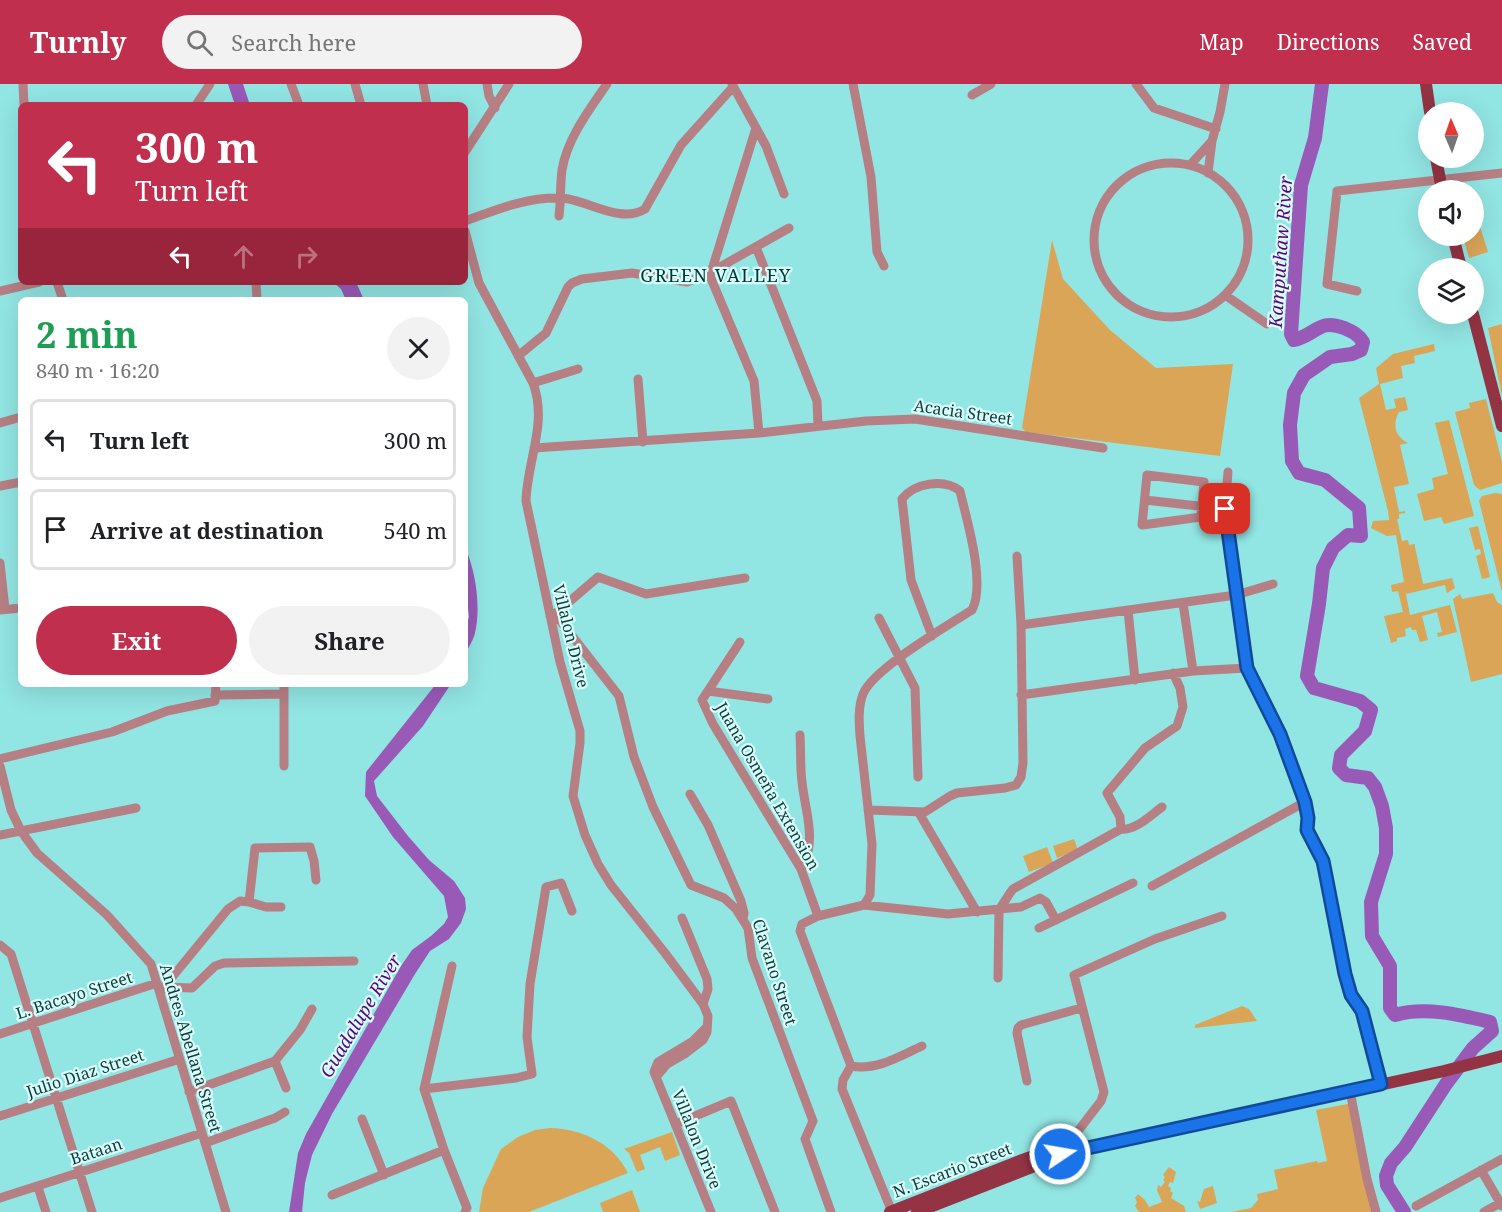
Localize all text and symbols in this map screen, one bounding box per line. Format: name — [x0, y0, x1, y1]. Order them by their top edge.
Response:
search box — [162, 15, 582, 69]
text: Turnly — [30, 23, 126, 61]
icon: search — [183, 26, 216, 59]
text: Search here — [231, 27, 356, 57]
text: Map — [1199, 28, 1244, 56]
text: Directions — [1277, 28, 1379, 56]
text: Saved — [1412, 28, 1472, 56]
north arrow — [1418, 102, 1484, 168]
map controls — [1418, 102, 1484, 324]
text: 300 m — [135, 118, 259, 175]
icon: left — [36, 126, 114, 204]
text: Turn left — [135, 172, 248, 209]
water label: Kamputhaw River — [1263, 175, 1297, 330]
button: sound — [1418, 180, 1484, 246]
icon: left — [164, 240, 197, 273]
icon: ahead — [227, 240, 260, 273]
icon: right — [290, 240, 323, 273]
button: layers — [1418, 258, 1484, 324]
district label: GREEN VALLEY — [640, 263, 792, 287]
text: 2 min — [36, 310, 138, 359]
button: close — [387, 317, 450, 380]
text: 840 m · 16:20 — [36, 357, 159, 384]
street label: Acacia Street — [913, 394, 1014, 430]
icon: left — [39, 423, 72, 456]
text: Turn left — [90, 425, 189, 455]
text: 300 m — [384, 425, 447, 455]
pin — [1199, 483, 1250, 534]
icon: arrive — [1208, 492, 1241, 525]
icon: arrive — [39, 513, 72, 546]
text: Arrive at destination — [90, 515, 324, 545]
text: 540 m — [384, 515, 447, 545]
street label: Villalon Drive — [548, 582, 594, 690]
button: Exit — [36, 606, 237, 675]
button: Share — [249, 606, 450, 675]
street label: Juana Osmeña Extension — [710, 697, 825, 874]
street label: Clavano Street — [747, 916, 803, 1028]
water label: Guadalupe River — [314, 949, 407, 1081]
street label: Andres Abellana Street — [155, 961, 227, 1136]
street label: L. Bacayo Street — [13, 966, 135, 1024]
street label: Julio Diaz Street — [23, 1044, 147, 1103]
street label: Villalon Drive — [667, 1086, 727, 1192]
position arrow — [1028, 1122, 1092, 1186]
street label: Bataan — [67, 1132, 125, 1170]
street label: N. Escario Street — [890, 1137, 1015, 1203]

